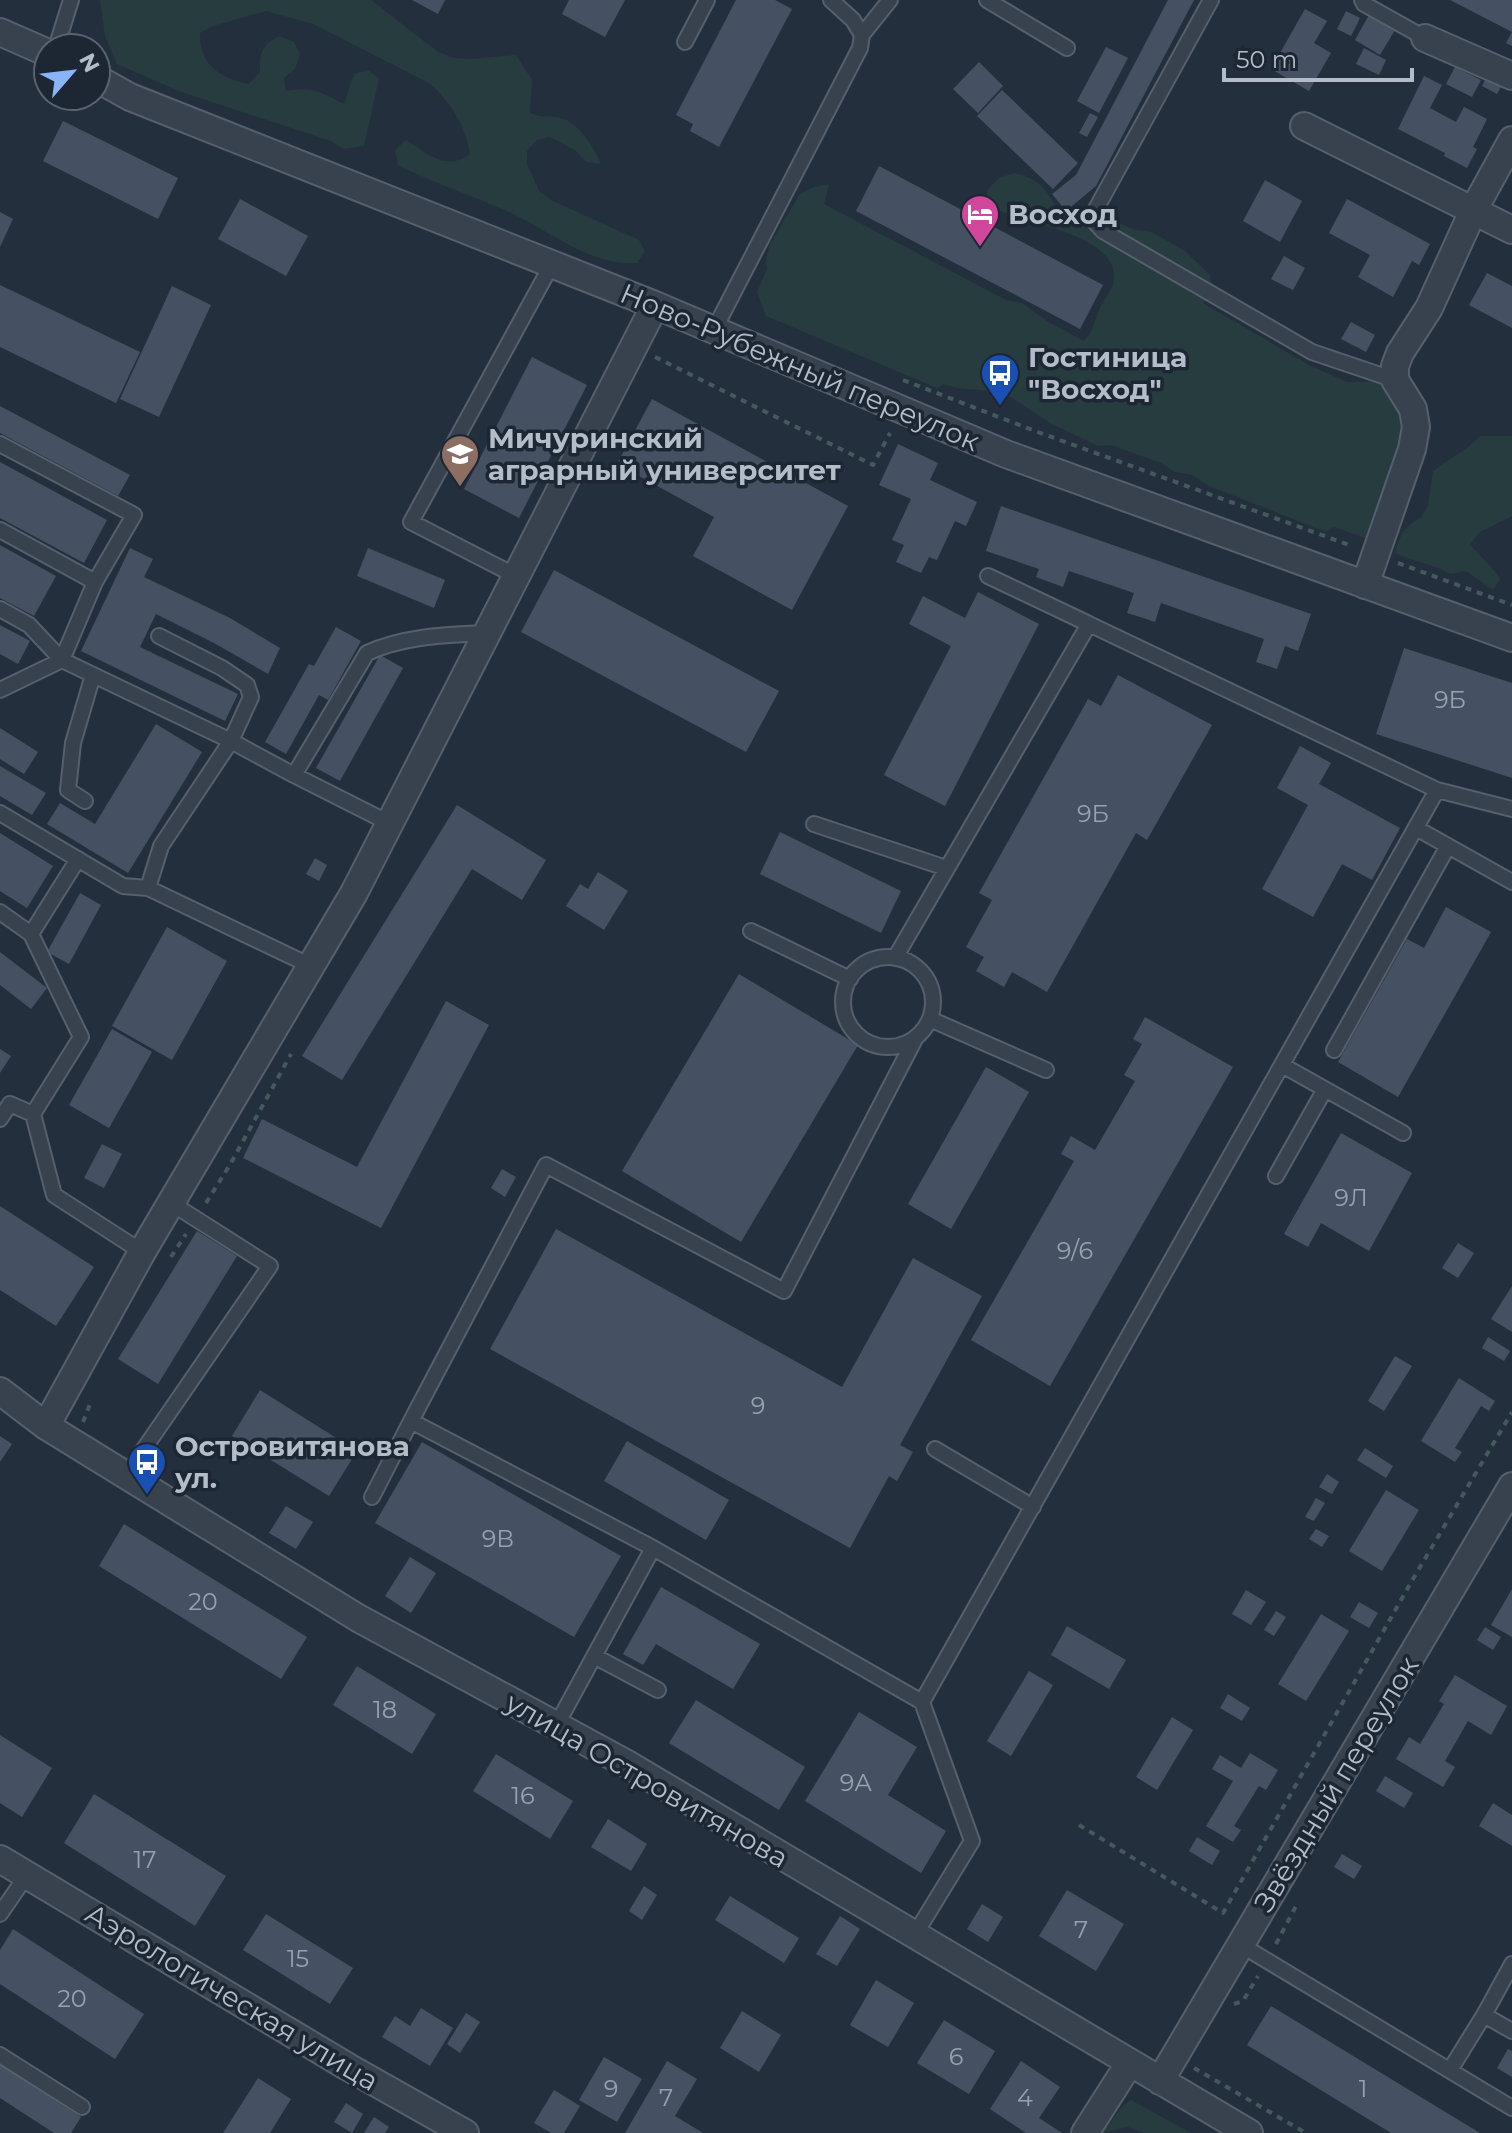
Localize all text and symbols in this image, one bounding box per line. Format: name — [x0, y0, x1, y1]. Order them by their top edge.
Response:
north arrow — [32, 32, 112, 112]
scale bar — [1224, 32, 1412, 82]
text: 50 m — [1236, 45, 1297, 74]
text: N — [73, 49, 105, 77]
hotel icon: Восход — [959, 193, 1001, 248]
place label: Восход — [1008, 197, 1117, 231]
street label: Ново-Рубежный переулок — [615, 276, 985, 458]
place label: Гостиница "Восход" — [1028, 340, 1187, 406]
bus stop icon: Гостиница "Восход" — [979, 352, 1021, 407]
place label: Мичуринский аграрный университет — [488, 421, 841, 487]
school or university icon: Мичуринский аграрный университет — [439, 433, 481, 488]
house number: 9Б — [1434, 685, 1466, 714]
house number: 9Б — [1077, 799, 1109, 828]
house number: 9Л — [1334, 1183, 1368, 1212]
house number: 9/6 — [1057, 1236, 1093, 1265]
house number: 9 — [751, 1391, 765, 1420]
place label: Островитянова ул. — [174, 1429, 410, 1495]
bus stop icon: Островитянова ул. — [126, 1441, 168, 1496]
house number: 9В — [482, 1524, 514, 1553]
house number: 20 — [188, 1587, 218, 1616]
street label: Звёздный переулок — [1246, 1650, 1426, 1918]
street label: улица Островитянова — [499, 1685, 794, 1875]
house number: 18 — [373, 1695, 397, 1724]
house number: 9А — [840, 1768, 872, 1797]
house number: 16 — [511, 1781, 535, 1810]
house number: 17 — [134, 1845, 156, 1874]
street label: Аэрологическая улица — [79, 1896, 385, 2098]
house number: 7 — [1074, 1915, 1088, 1944]
house number: 15 — [287, 1944, 309, 1973]
house number: 20 — [57, 1984, 87, 2013]
house number: 6 — [949, 2042, 963, 2071]
house number: 9 — [604, 2074, 618, 2103]
house number: 1 — [1359, 2074, 1367, 2103]
house number: 7 — [659, 2083, 673, 2112]
house number: 4 — [1017, 2083, 1033, 2112]

